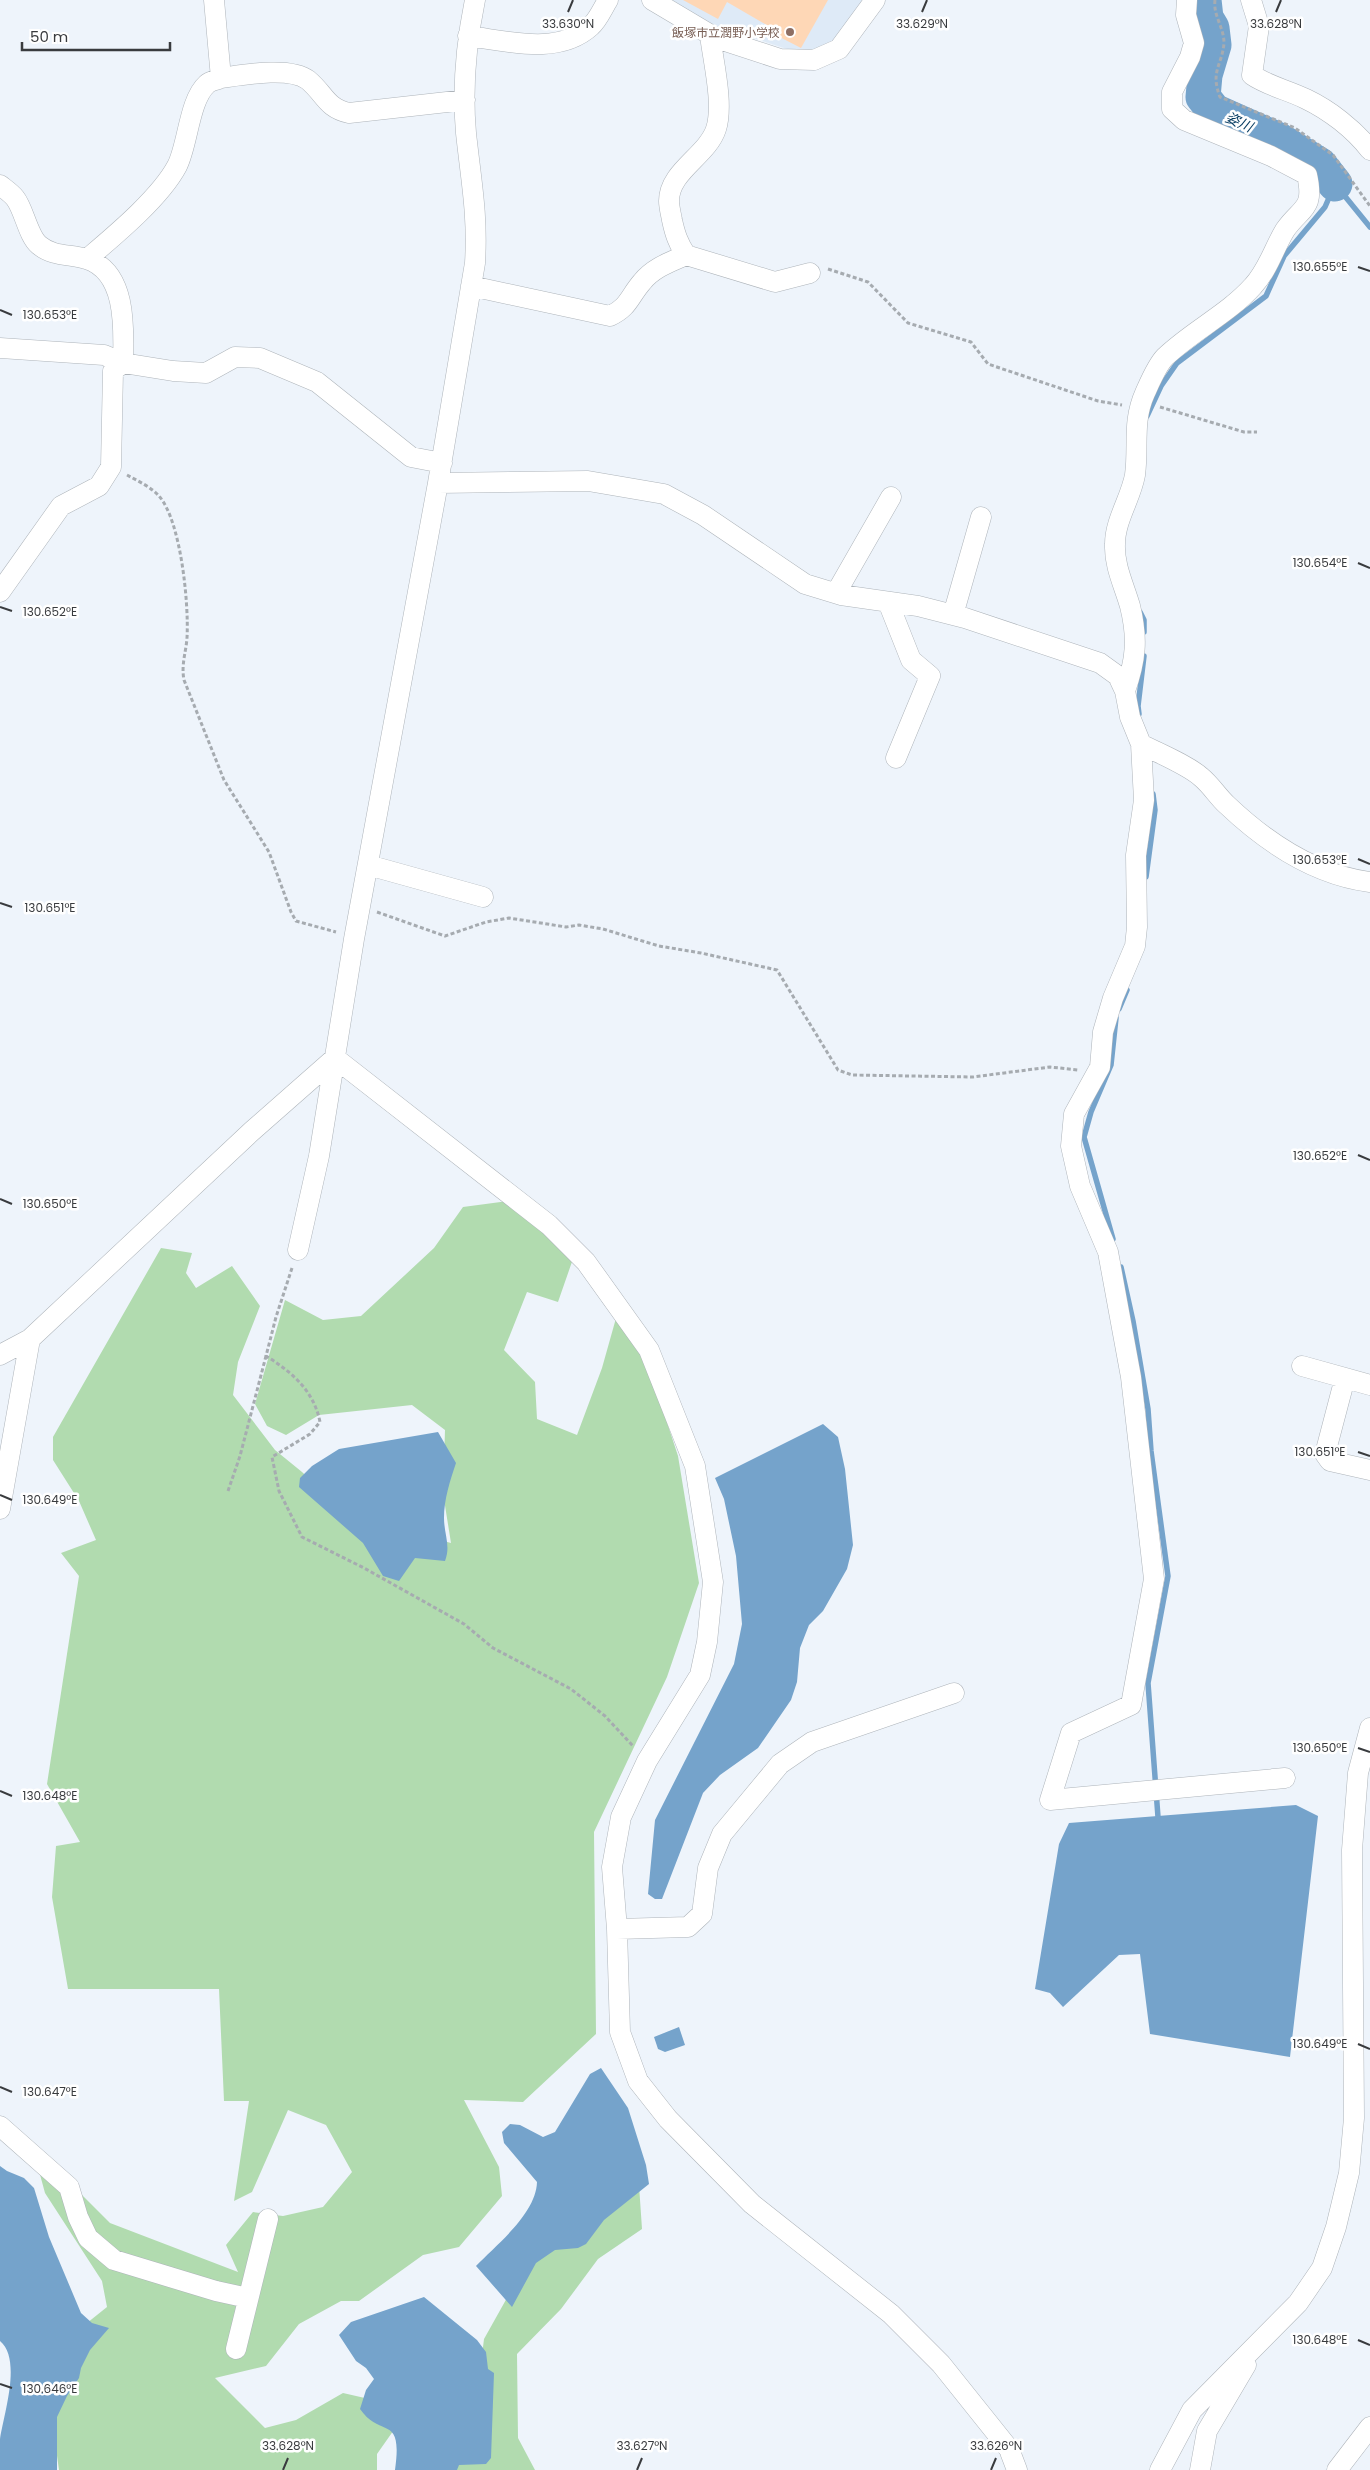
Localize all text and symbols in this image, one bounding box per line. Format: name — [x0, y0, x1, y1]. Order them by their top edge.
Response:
text: 33.630°N — [542, 15, 594, 32]
text: 33.629°N — [896, 15, 948, 32]
text: 33.628°N — [1250, 15, 1302, 32]
scale bar — [22, 20, 170, 52]
place label: 飯塚市立潤野小学校 — [672, 24, 780, 41]
text: 50 m — [30, 26, 68, 47]
marker: 飯塚市立潤野小学校 — [784, 26, 796, 38]
water label: 姿川 — [1222, 107, 1258, 138]
text: 130.655°E — [1293, 258, 1347, 275]
text: 130.653°E — [23, 306, 77, 323]
text: 130.654°E — [1293, 554, 1347, 571]
text: 130.652°E — [23, 603, 77, 620]
text: 130.653°E — [1293, 851, 1347, 868]
text: 130.651°E — [24, 899, 76, 916]
text: 130.652°E — [1293, 1147, 1347, 1164]
text: 130.650°E — [23, 1195, 77, 1212]
text: 130.651°E — [1294, 1443, 1346, 1460]
text: 130.649°E — [23, 1491, 77, 1508]
text: 130.650°E — [1293, 1739, 1347, 1756]
text: 130.648°E — [23, 1787, 77, 1804]
text: 130.649°E — [1293, 2035, 1347, 2052]
text: 130.647°E — [23, 2083, 77, 2100]
text: 130.648°E — [1293, 2331, 1347, 2348]
text: 130.646°E — [23, 2380, 77, 2397]
text: 33.628°N — [262, 2437, 314, 2454]
text: 33.627°N — [616, 2437, 668, 2454]
text: 33.626°N — [970, 2437, 1022, 2454]

